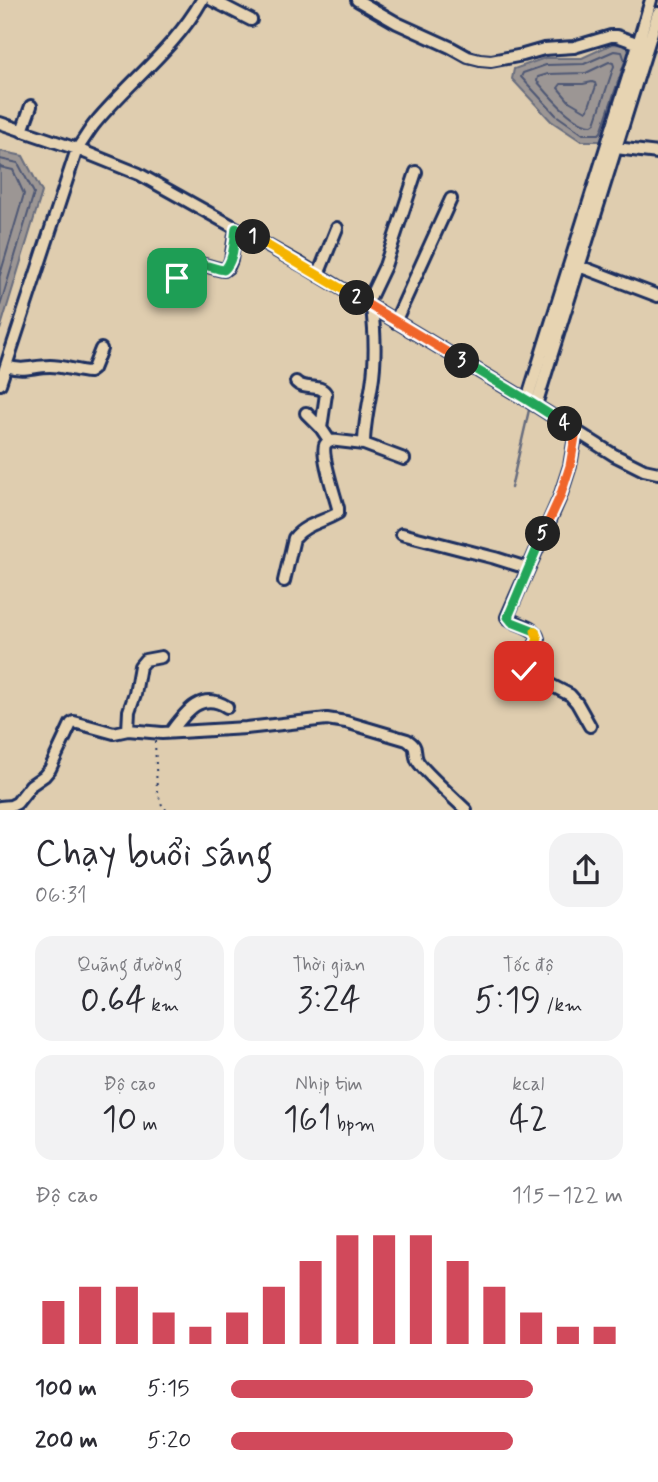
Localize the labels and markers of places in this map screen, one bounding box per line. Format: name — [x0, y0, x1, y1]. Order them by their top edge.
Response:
pin: 1 — [236, 219, 270, 254]
pin — [147, 248, 207, 308]
pin: 2 — [340, 280, 374, 316]
pin: 3 — [444, 344, 480, 378]
pin: 4 — [548, 406, 582, 442]
pin: 5 — [526, 516, 560, 552]
pin — [494, 641, 554, 701]

